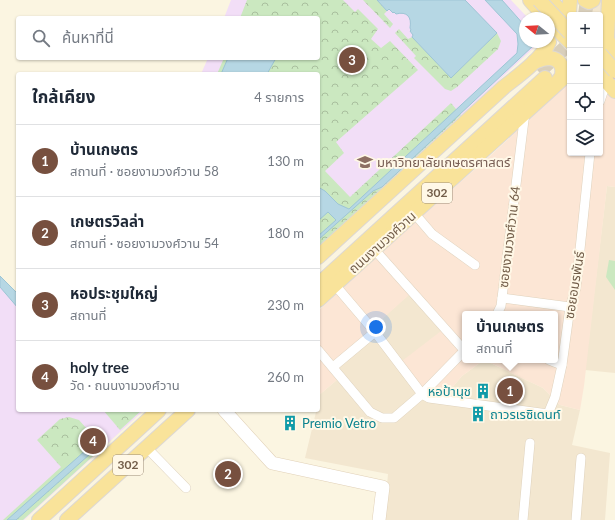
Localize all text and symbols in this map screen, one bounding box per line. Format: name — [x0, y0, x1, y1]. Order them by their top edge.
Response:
north arrow — [519, 12, 555, 48]
map controls — [567, 12, 603, 156]
button: + — [567, 12, 603, 48]
search box — [16, 16, 320, 60]
icon: search — [30, 27, 52, 49]
text: ค้นหาที่นี่ — [62, 28, 114, 46]
pin: 3 — [339, 45, 365, 75]
button: − — [567, 48, 603, 84]
button: locate — [567, 84, 603, 120]
text: ใกล้เคียง — [32, 86, 95, 107]
text: 4 รายการ — [254, 89, 304, 105]
button: layers — [567, 120, 603, 156]
text: บ้านเกษตร — [70, 140, 138, 158]
text: 1 — [41, 153, 49, 169]
text: 130 m — [267, 153, 304, 169]
school or university icon: มหาวิทยาลัยเกษตรศาสตร์ — [356, 153, 374, 171]
place label: มหาวิทยาลัยเกษตรศาสตร์ — [377, 154, 511, 170]
text: สถานที่ · ซอยงามวงศ์วาน 58 — [70, 163, 219, 179]
road number: 302 — [422, 183, 452, 203]
street label: ซอยงามวงศ์วาน 64 — [495, 185, 523, 289]
street label: ถนนงามวงศ์วาน — [345, 208, 419, 276]
text: เกษตรวิลล่า — [70, 212, 144, 230]
text: 2 — [41, 225, 49, 241]
text: 180 m — [267, 225, 304, 241]
text: สถานที่ · ซอยงามวงศ์วาน 54 — [70, 235, 219, 251]
street label: ซอยอมรพันธ์ — [561, 250, 587, 320]
text: หอประชุมใหญ่ — [70, 284, 158, 302]
text: 3 — [41, 297, 49, 313]
text: 230 m — [267, 297, 304, 313]
text: สถานที่ — [70, 307, 106, 323]
popup — [462, 311, 558, 363]
your location — [366, 317, 386, 337]
text: บ้านเกษตร — [476, 317, 544, 335]
text: สถานที่ — [476, 340, 512, 356]
text: holy tree — [70, 358, 129, 376]
text: 4 — [41, 369, 49, 385]
text: 260 m — [267, 369, 304, 385]
pin: 1 — [497, 376, 523, 406]
text: วัด · ถนนงามวงศ์วาน — [70, 377, 180, 393]
building icon: หอป้านุช — [474, 382, 492, 400]
place label: หอป้านุช — [428, 383, 471, 399]
building icon: ถาวรเรซิเดนท์ — [469, 405, 487, 423]
place label: ถาวรเรซิเดนท์ — [490, 406, 561, 422]
building icon: Premio Vetro — [281, 414, 299, 432]
place label: Premio Vetro — [302, 415, 376, 431]
pin: 4 — [80, 426, 106, 456]
road number: 302 — [113, 455, 143, 475]
pin: 2 — [215, 459, 241, 489]

